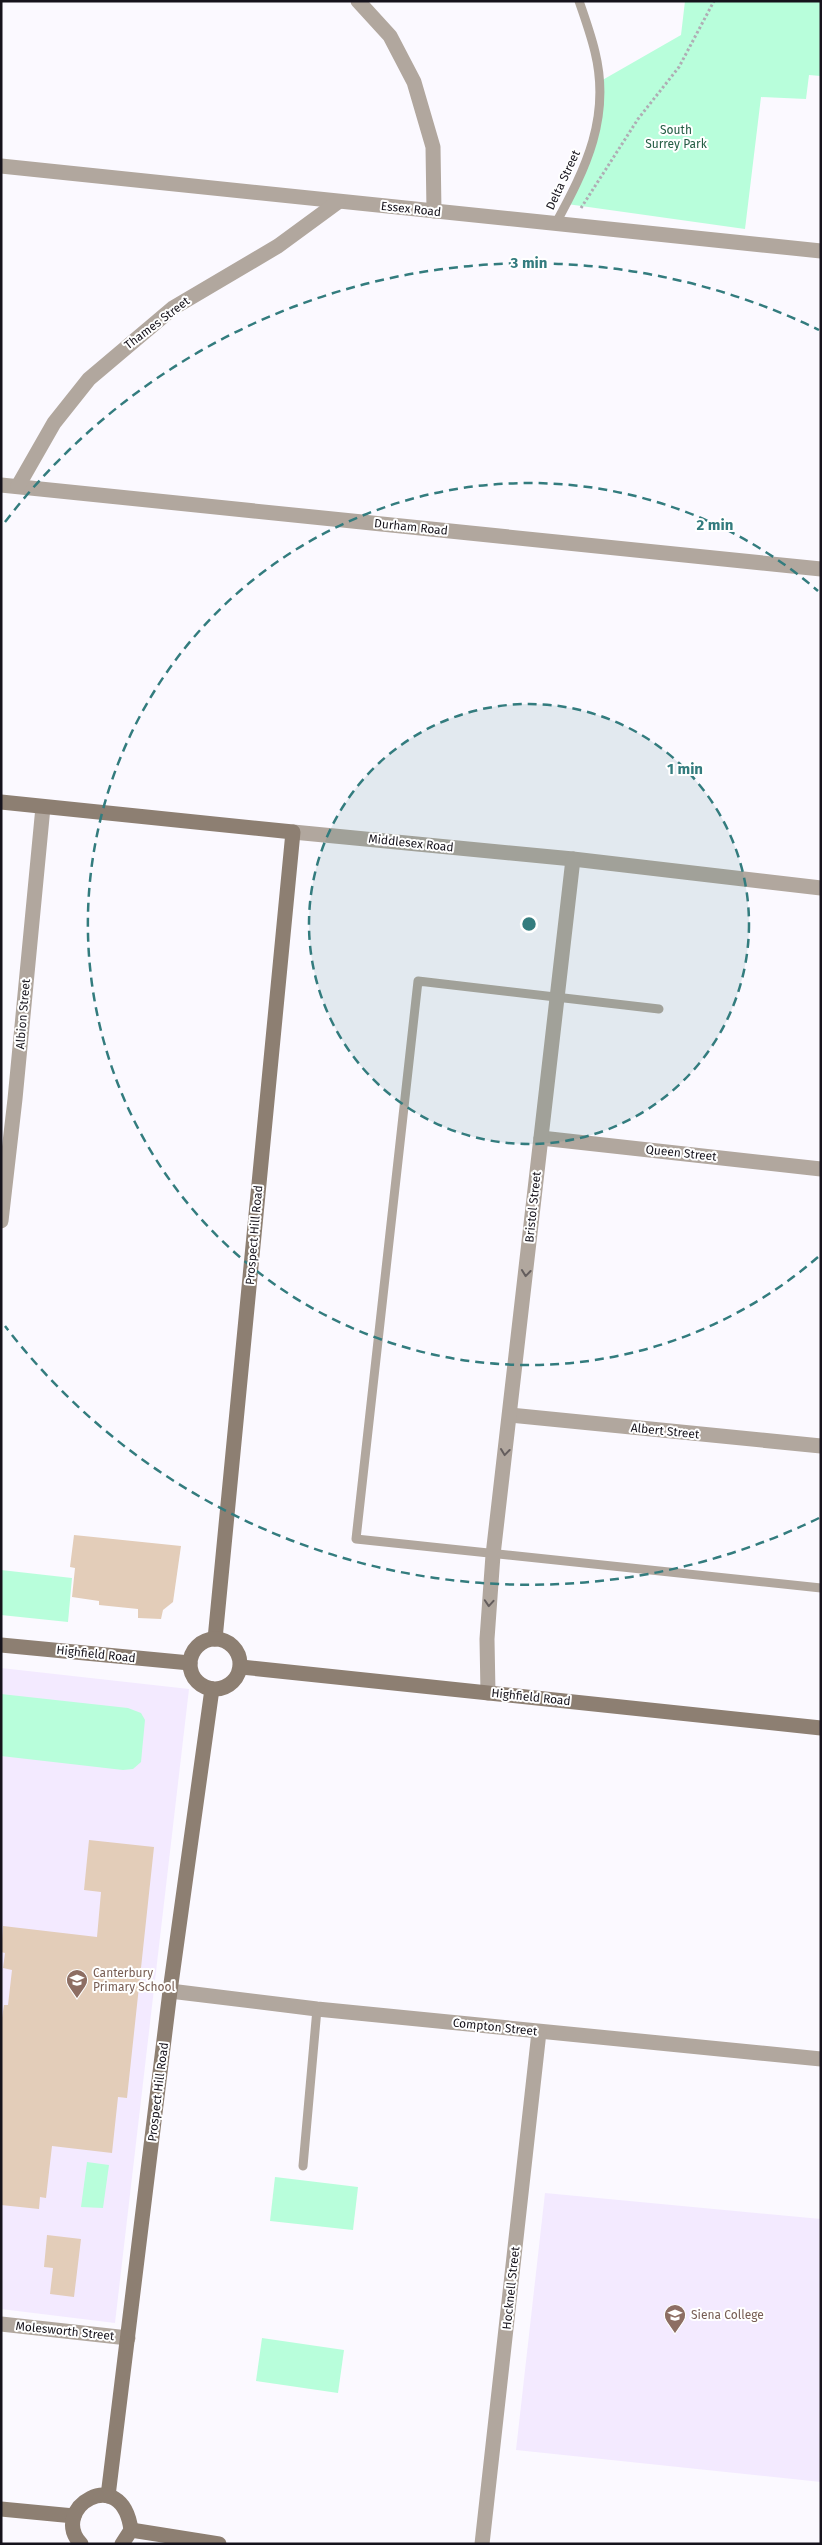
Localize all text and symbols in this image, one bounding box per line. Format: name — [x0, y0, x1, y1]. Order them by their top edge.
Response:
park label: South Surrey Park — [645, 123, 708, 151]
street label: Delta Street — [543, 147, 583, 212]
street label: Essex Road — [380, 199, 442, 219]
text: 3 min — [510, 254, 547, 272]
street label: Thames Street — [122, 294, 193, 352]
street label: Durham Road — [373, 516, 449, 538]
text: 2 min — [697, 516, 733, 534]
text: 1 min — [667, 760, 703, 778]
street label: Middlesex Road — [368, 832, 454, 854]
centre of rings — [520, 915, 538, 933]
street label: Albion Street — [13, 978, 33, 1050]
street label: Queen Street — [645, 1142, 718, 1164]
street label: Bristol Street — [522, 1170, 544, 1243]
street label: Prospect Hill Road — [243, 1185, 265, 1285]
one-way arrow — [520, 1270, 531, 1278]
street label: Albert Street — [630, 1420, 701, 1442]
one-way arrow — [500, 1448, 511, 1456]
one-way arrow — [484, 1599, 495, 1607]
street label: Highfield Road — [56, 1643, 136, 1665]
street label: Highfield Road — [491, 1686, 571, 1708]
place label: Canterbury Primary School — [93, 1966, 176, 1994]
school or university icon: Canterbury Primary School — [65, 1968, 89, 1999]
street label: Compton Street — [452, 2016, 539, 2038]
street label: Prospect Hill Road — [145, 2042, 171, 2142]
street label: Hocknell Street — [500, 2245, 522, 2330]
school or university icon: Siena College — [663, 2303, 687, 2334]
place label: Siena College — [691, 2308, 764, 2322]
street label: Molesworth Street — [15, 2319, 116, 2343]

